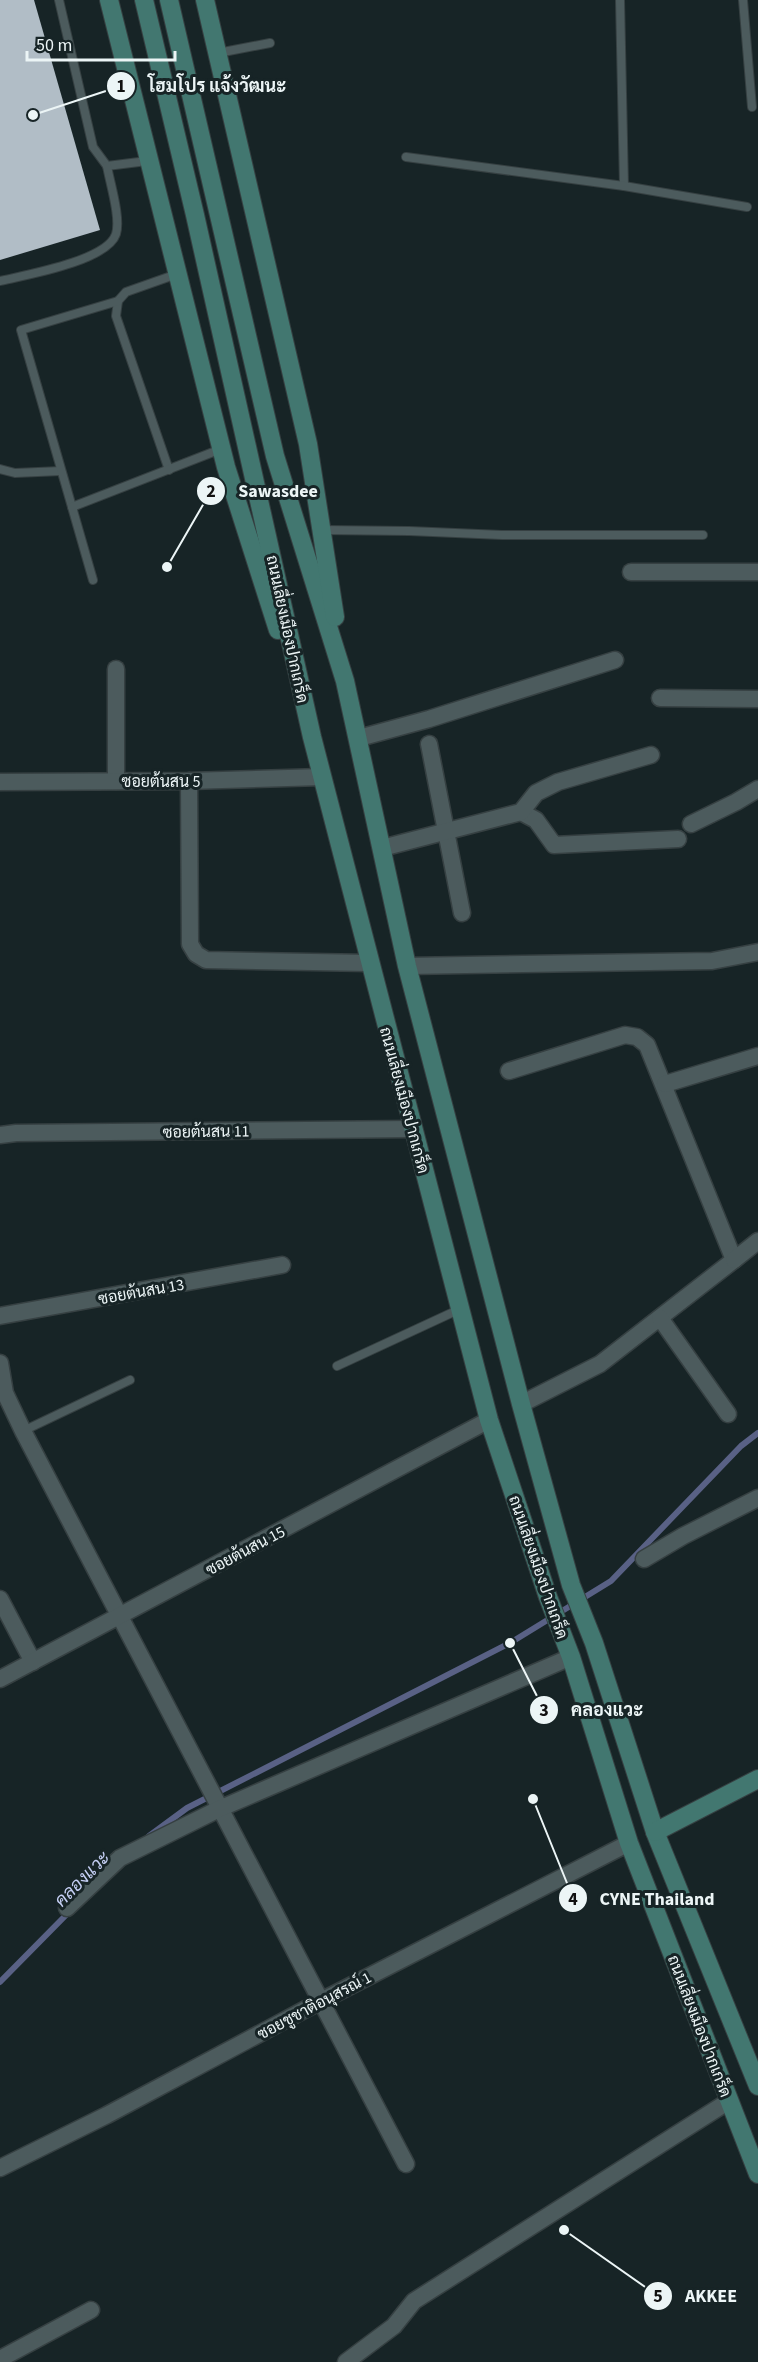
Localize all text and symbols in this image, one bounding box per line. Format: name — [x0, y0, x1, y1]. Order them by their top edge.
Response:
scale bar — [27, 24, 176, 62]
text: 50 m — [36, 33, 72, 58]
callout: โฮมโปร แจ้งวัฒนะ — [106, 68, 298, 104]
text: โฮมโปร แจ้งวัฒนะ — [147, 73, 286, 99]
text: 1 — [116, 74, 126, 99]
callout: Sawasdee — [196, 473, 330, 509]
text: 2 — [206, 479, 216, 504]
text: Sawasdee — [238, 479, 318, 504]
street label: ถนนเลี่ยงเมืองปากเกร็ด — [261, 552, 317, 705]
street label: ซอยต้นสน 5 — [122, 771, 201, 793]
street label: ถนนเลี่ยงเมืองปากเกร็ด — [374, 1024, 438, 1176]
street label: ซอยต้นสน 11 — [162, 1120, 250, 1144]
street label: ซอยต้นสน 13 — [96, 1274, 186, 1310]
street label: ถนนเลี่ยงเมืองปากเกร็ด — [503, 1491, 577, 1642]
street label: ซอยต้นสน 15 — [202, 1521, 289, 1581]
callout: คลองแวะ — [529, 1692, 655, 1728]
text: 3 — [539, 1698, 549, 1723]
text: คลองแวะ — [571, 1698, 643, 1723]
water label: คลองแวะ — [49, 1846, 116, 1913]
callout: CYNE Thailand — [558, 1880, 727, 1916]
text: 4 — [568, 1887, 578, 1912]
text: CYNE Thailand — [599, 1887, 715, 1912]
street label: ถนนเลี่ยงเมืองปากเกร็ด — [662, 1951, 740, 2101]
street label: ซอยชูชาติอนุสรณ์ 1 — [253, 1965, 375, 2045]
callout: AKKEE — [643, 2278, 749, 2314]
text: 5 — [653, 2284, 663, 2309]
text: AKKEE — [684, 2284, 737, 2309]

